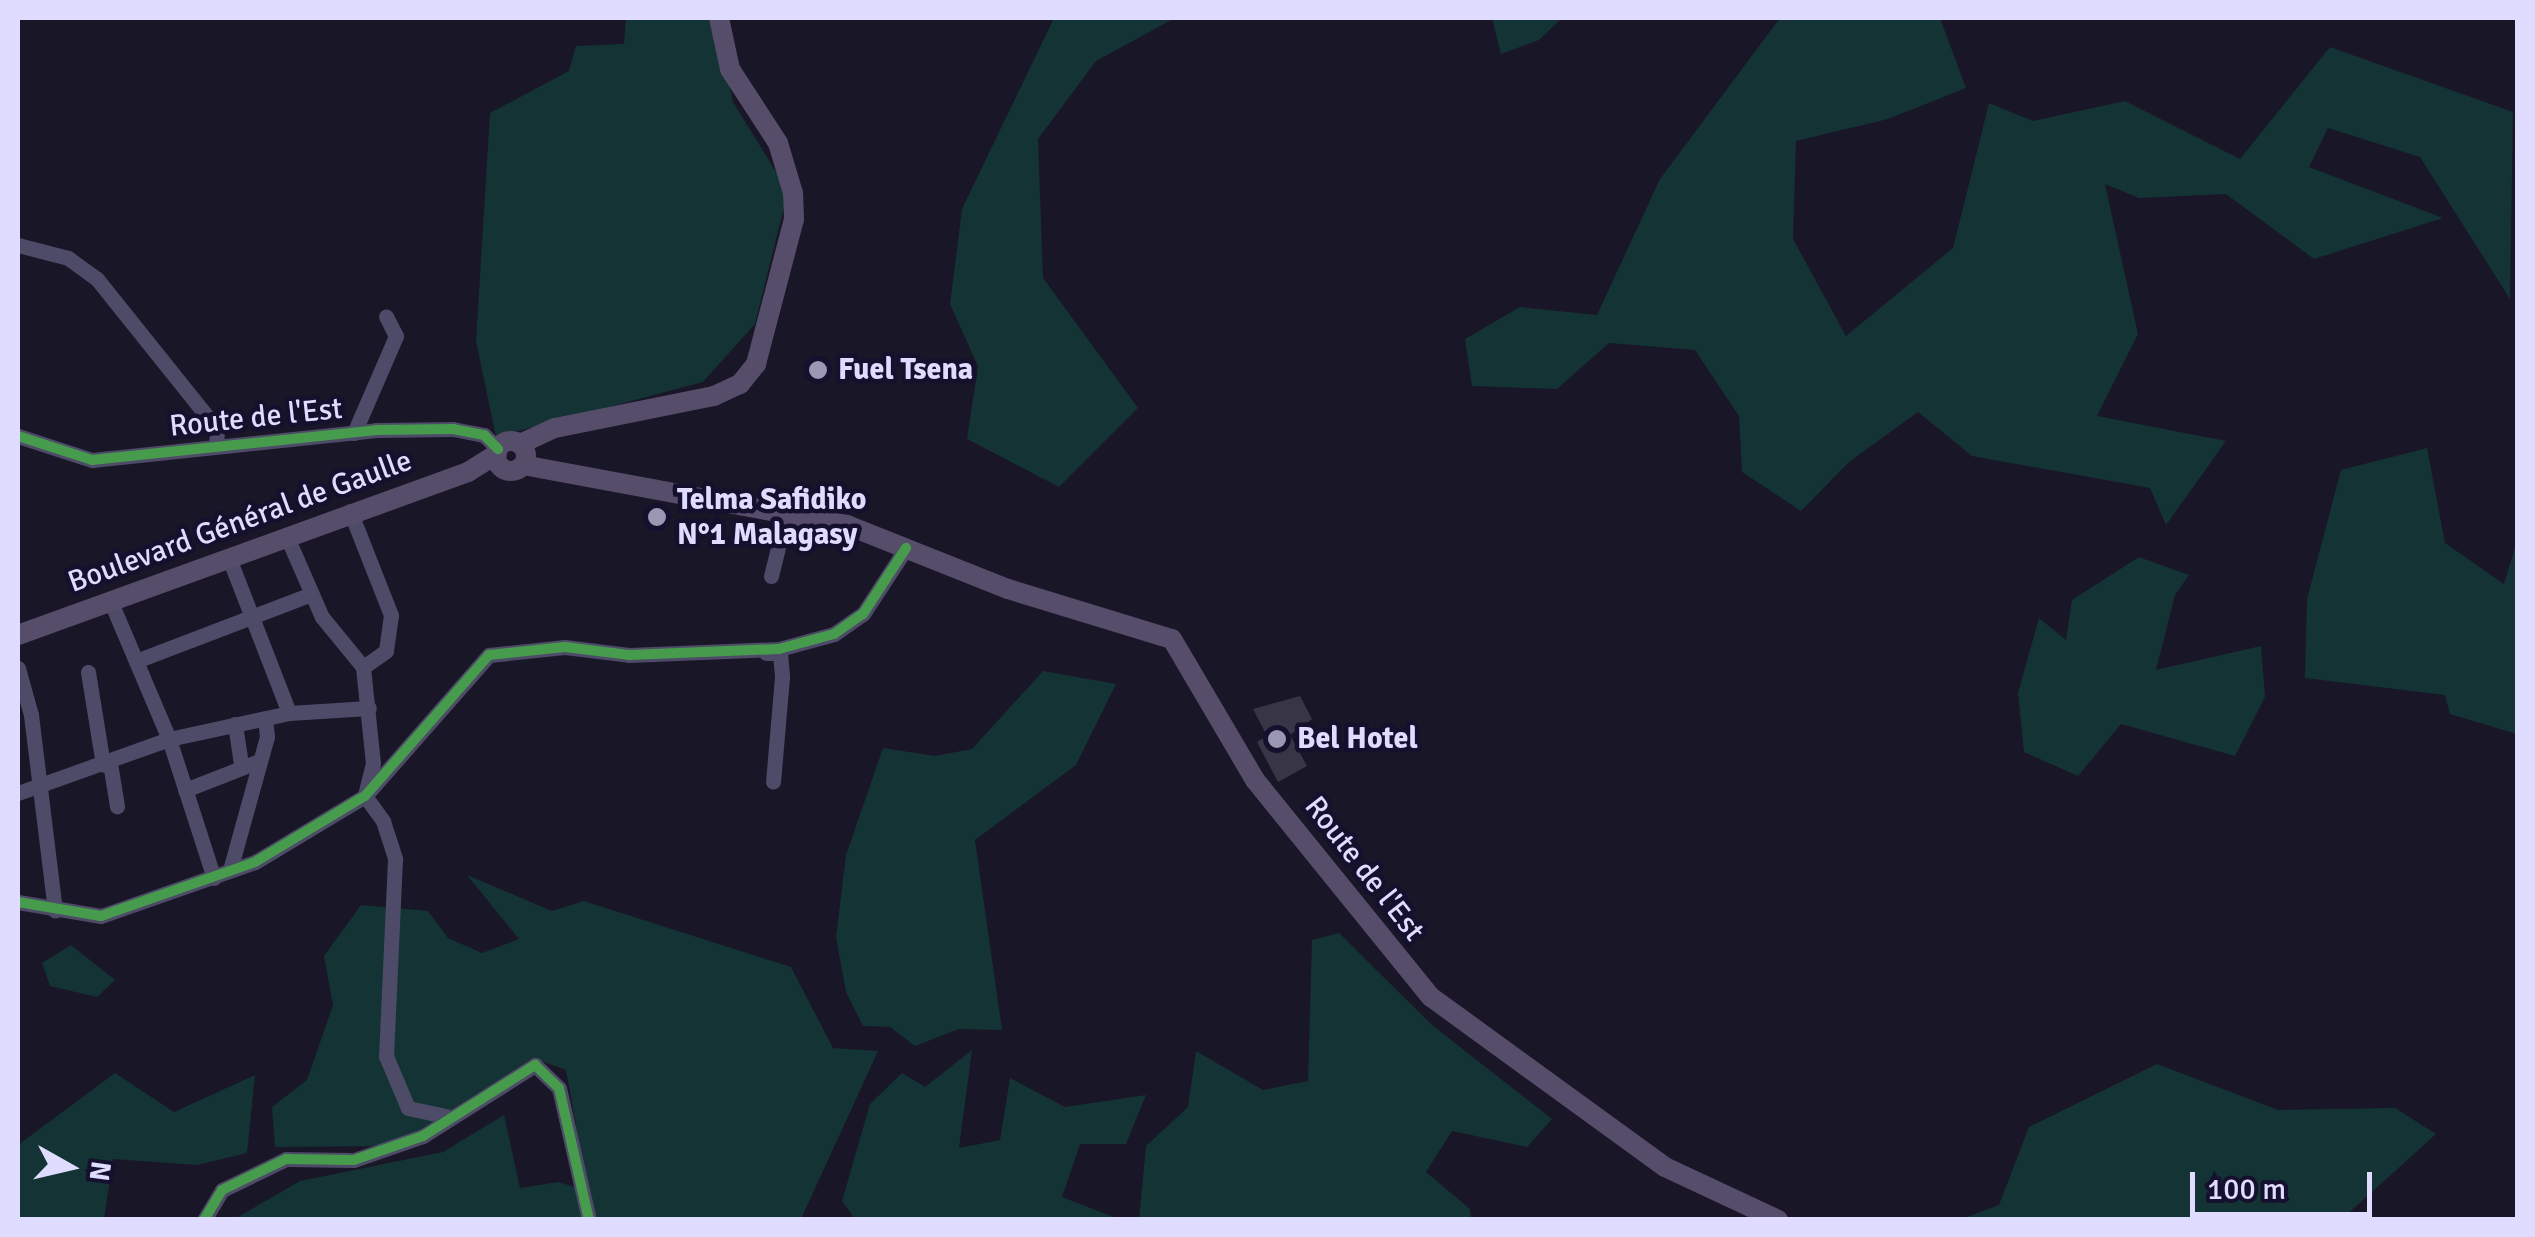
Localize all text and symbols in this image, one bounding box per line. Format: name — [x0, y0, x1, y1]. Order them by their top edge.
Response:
place label: Fuel Tsena — [838, 352, 973, 388]
marker: Fuel Tsena — [807, 359, 829, 381]
street label: Route de l'Est — [168, 391, 344, 445]
street label: Boulevard Général de Gaulle — [63, 443, 417, 601]
place label: Telma Safidiko N°1 Malagasy — [677, 482, 866, 552]
marker: Telma Safidiko N°1 Malagasy — [646, 506, 668, 528]
place label: Bel Hotel — [1297, 721, 1418, 757]
marker: Bel Hotel — [1266, 728, 1288, 750]
street label: Route de l'Est — [1296, 789, 1432, 949]
north arrow — [20, 1117, 120, 1217]
scale bar — [2195, 1152, 2378, 1214]
text: N — [82, 1159, 118, 1183]
text: 100 m — [2207, 1171, 2286, 1208]

